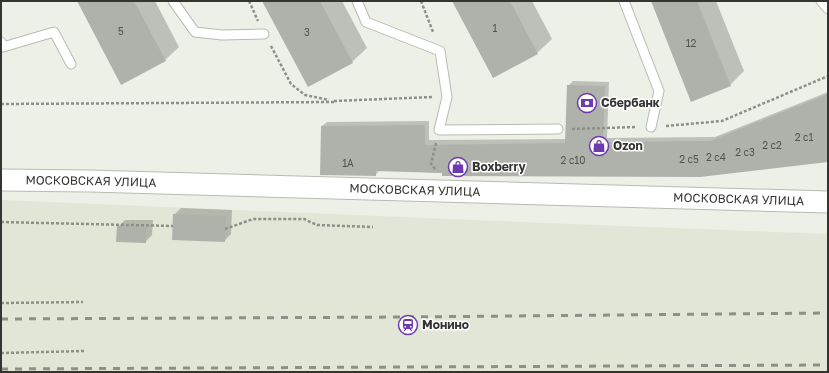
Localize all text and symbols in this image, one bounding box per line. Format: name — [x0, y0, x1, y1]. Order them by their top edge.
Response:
house number: 1 — [493, 22, 498, 34]
house number: 5 — [118, 25, 124, 37]
house number: 3 — [304, 26, 310, 38]
house number: 12 — [686, 37, 697, 49]
bank icon: Сбербанк — [576, 92, 598, 114]
place label: Сбербанк — [601, 95, 660, 110]
house number: 2 с1 — [795, 131, 813, 143]
shop icon: Ozon — [588, 135, 610, 157]
place label: Ozon — [613, 138, 643, 153]
house number: 2 с2 — [762, 139, 782, 151]
house number: 2 с3 — [735, 146, 755, 158]
house number: 2 с4 — [706, 151, 726, 163]
house number: 2 с5 — [679, 153, 699, 165]
house number: 2 с10 — [561, 154, 585, 166]
shop icon: Boxberry — [447, 156, 469, 178]
house number: 1А — [342, 157, 354, 169]
place label: Boxberry — [472, 159, 527, 174]
street label: МОСКОВСКАЯ УЛИЦА — [25, 172, 157, 190]
street label: МОСКОВСКАЯ УЛИЦА — [349, 180, 481, 199]
street label: МОСКОВСКАЯ УЛИЦА — [673, 190, 804, 208]
station icon: Монино — [397, 314, 419, 336]
place label: Монино — [422, 317, 469, 332]

